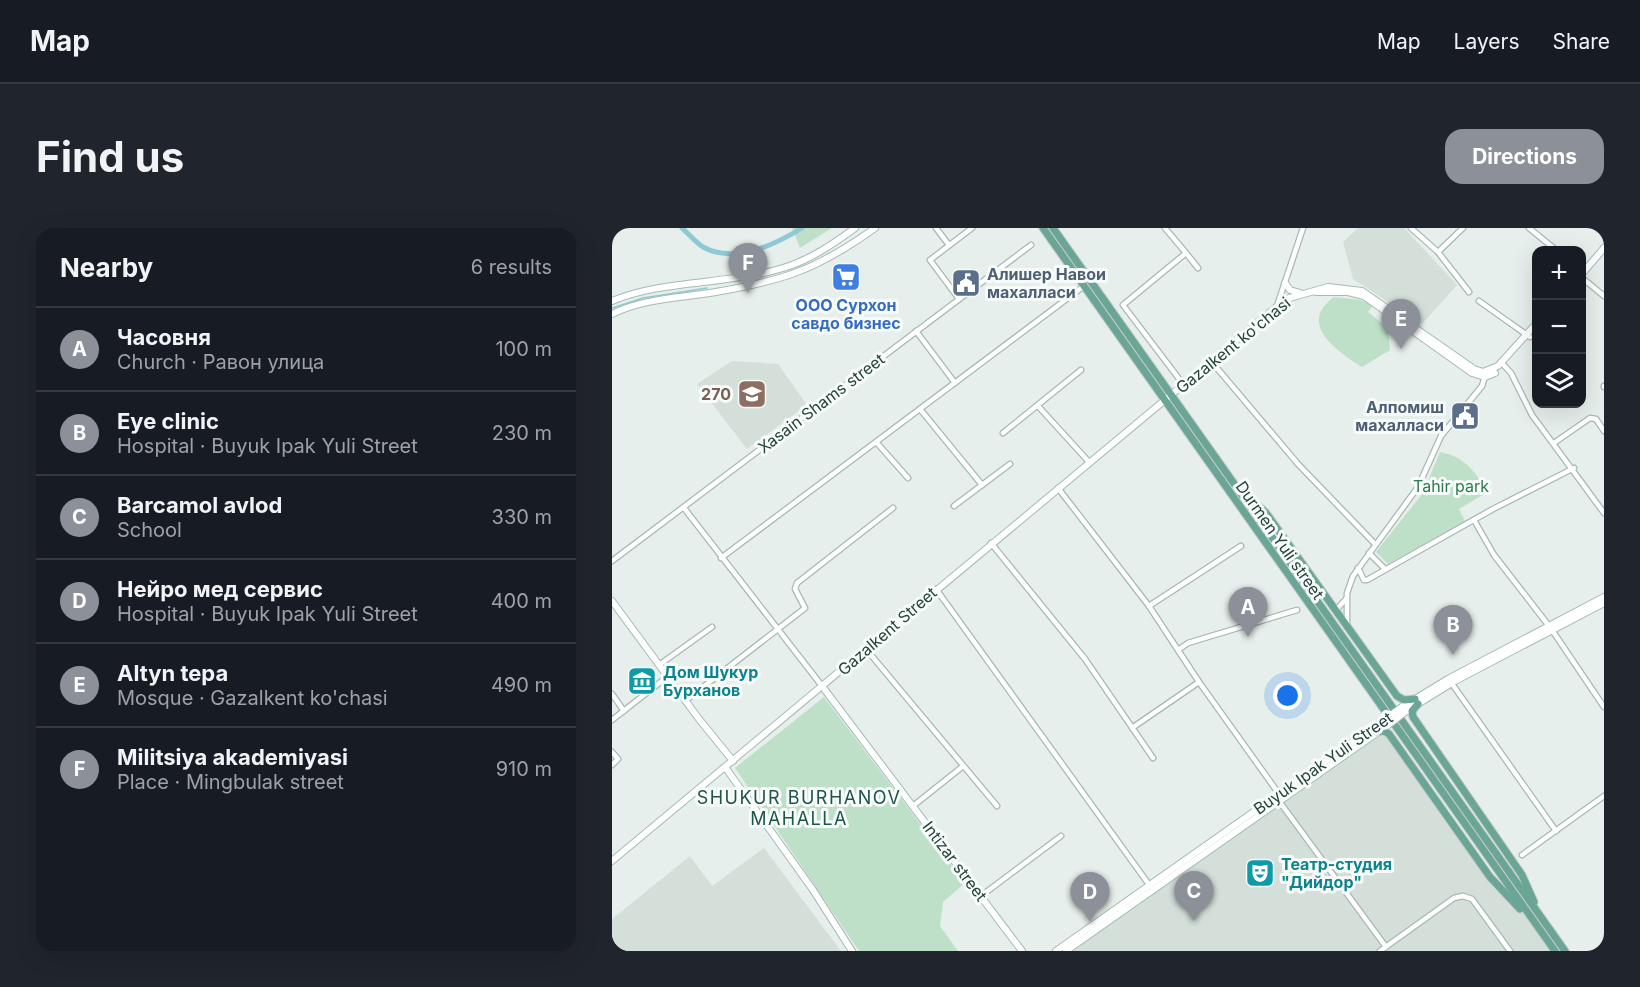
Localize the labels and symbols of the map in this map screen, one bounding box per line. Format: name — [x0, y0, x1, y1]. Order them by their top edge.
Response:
pin: F — [728, 244, 768, 293]
supermarket icon: ООО Сурхон савдо бизнес — [830, 261, 862, 293]
place label: Алишер Навои махалласи — [987, 264, 1106, 302]
public building icon: Алишер Навои махалласи — [950, 267, 982, 299]
street label: Gazalkent ko'chasi — [1172, 293, 1294, 397]
place label: ООО Сурхон савдо бизнес — [791, 295, 901, 333]
pin: E — [1382, 300, 1420, 349]
street label: Xasain Shams street — [754, 349, 888, 457]
school or university icon: 270 — [736, 378, 768, 410]
place label: 270 — [701, 384, 731, 404]
place label: Алпомиш махалласи — [1355, 397, 1444, 435]
public building icon: Алпомиш махалласи — [1449, 400, 1481, 432]
park label: Tahir park — [1413, 476, 1489, 496]
street label: Durmen Yuli street — [1232, 477, 1328, 603]
street label: Gazalkent Street — [833, 583, 941, 679]
pin: A — [1228, 588, 1268, 637]
pin: B — [1434, 606, 1472, 655]
place label: Дом Шукур Бурханов — [663, 662, 758, 700]
museum icon: Дом Шукур Бурханов — [626, 665, 658, 697]
your location — [1273, 681, 1302, 710]
street label: Buyuk Ipak Yuli Street — [1250, 707, 1396, 819]
district label: SHUKUR BURHANOV MAHALLA — [697, 787, 901, 829]
street label: Intizаr street — [919, 817, 991, 905]
place label: Театр-студия "Дийдор" — [1281, 854, 1392, 892]
theatre icon: Театр-студия "Дийдор" — [1244, 857, 1276, 889]
pin: D — [1070, 872, 1110, 922]
pin: C — [1174, 872, 1214, 921]

